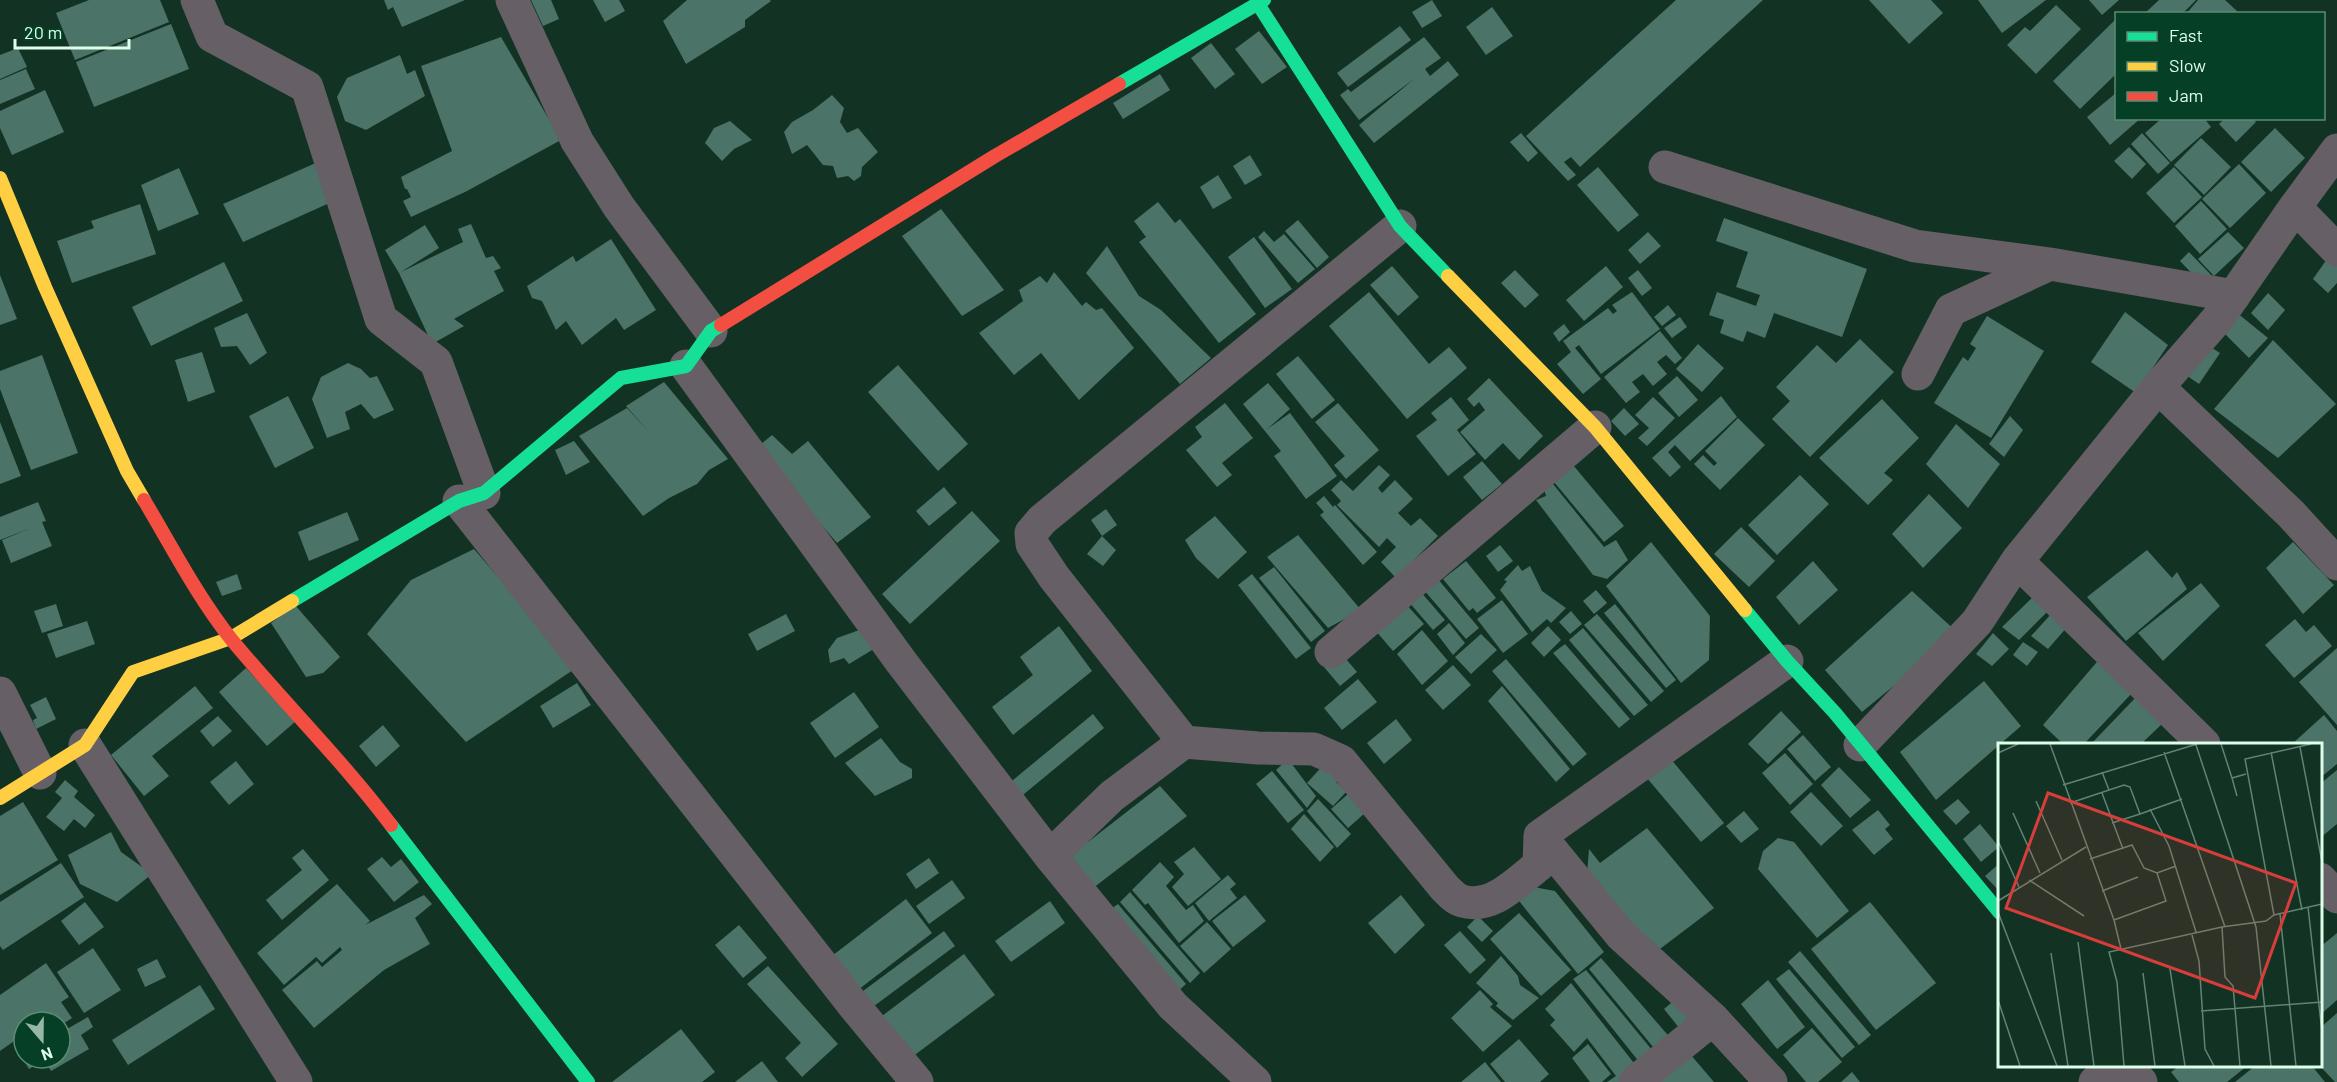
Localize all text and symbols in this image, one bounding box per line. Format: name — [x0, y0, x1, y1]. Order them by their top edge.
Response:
scale bar — [15, 12, 129, 50]
legend — [2115, 12, 2325, 120]
text: 20 m — [24, 21, 62, 43]
text: Fast — [2169, 24, 2203, 46]
text: Slow — [2169, 54, 2206, 76]
text: Jam — [2169, 84, 2203, 106]
inset map — [1998, 743, 2322, 1067]
north arrow — [12, 1010, 72, 1070]
text: N — [39, 1044, 56, 1065]

